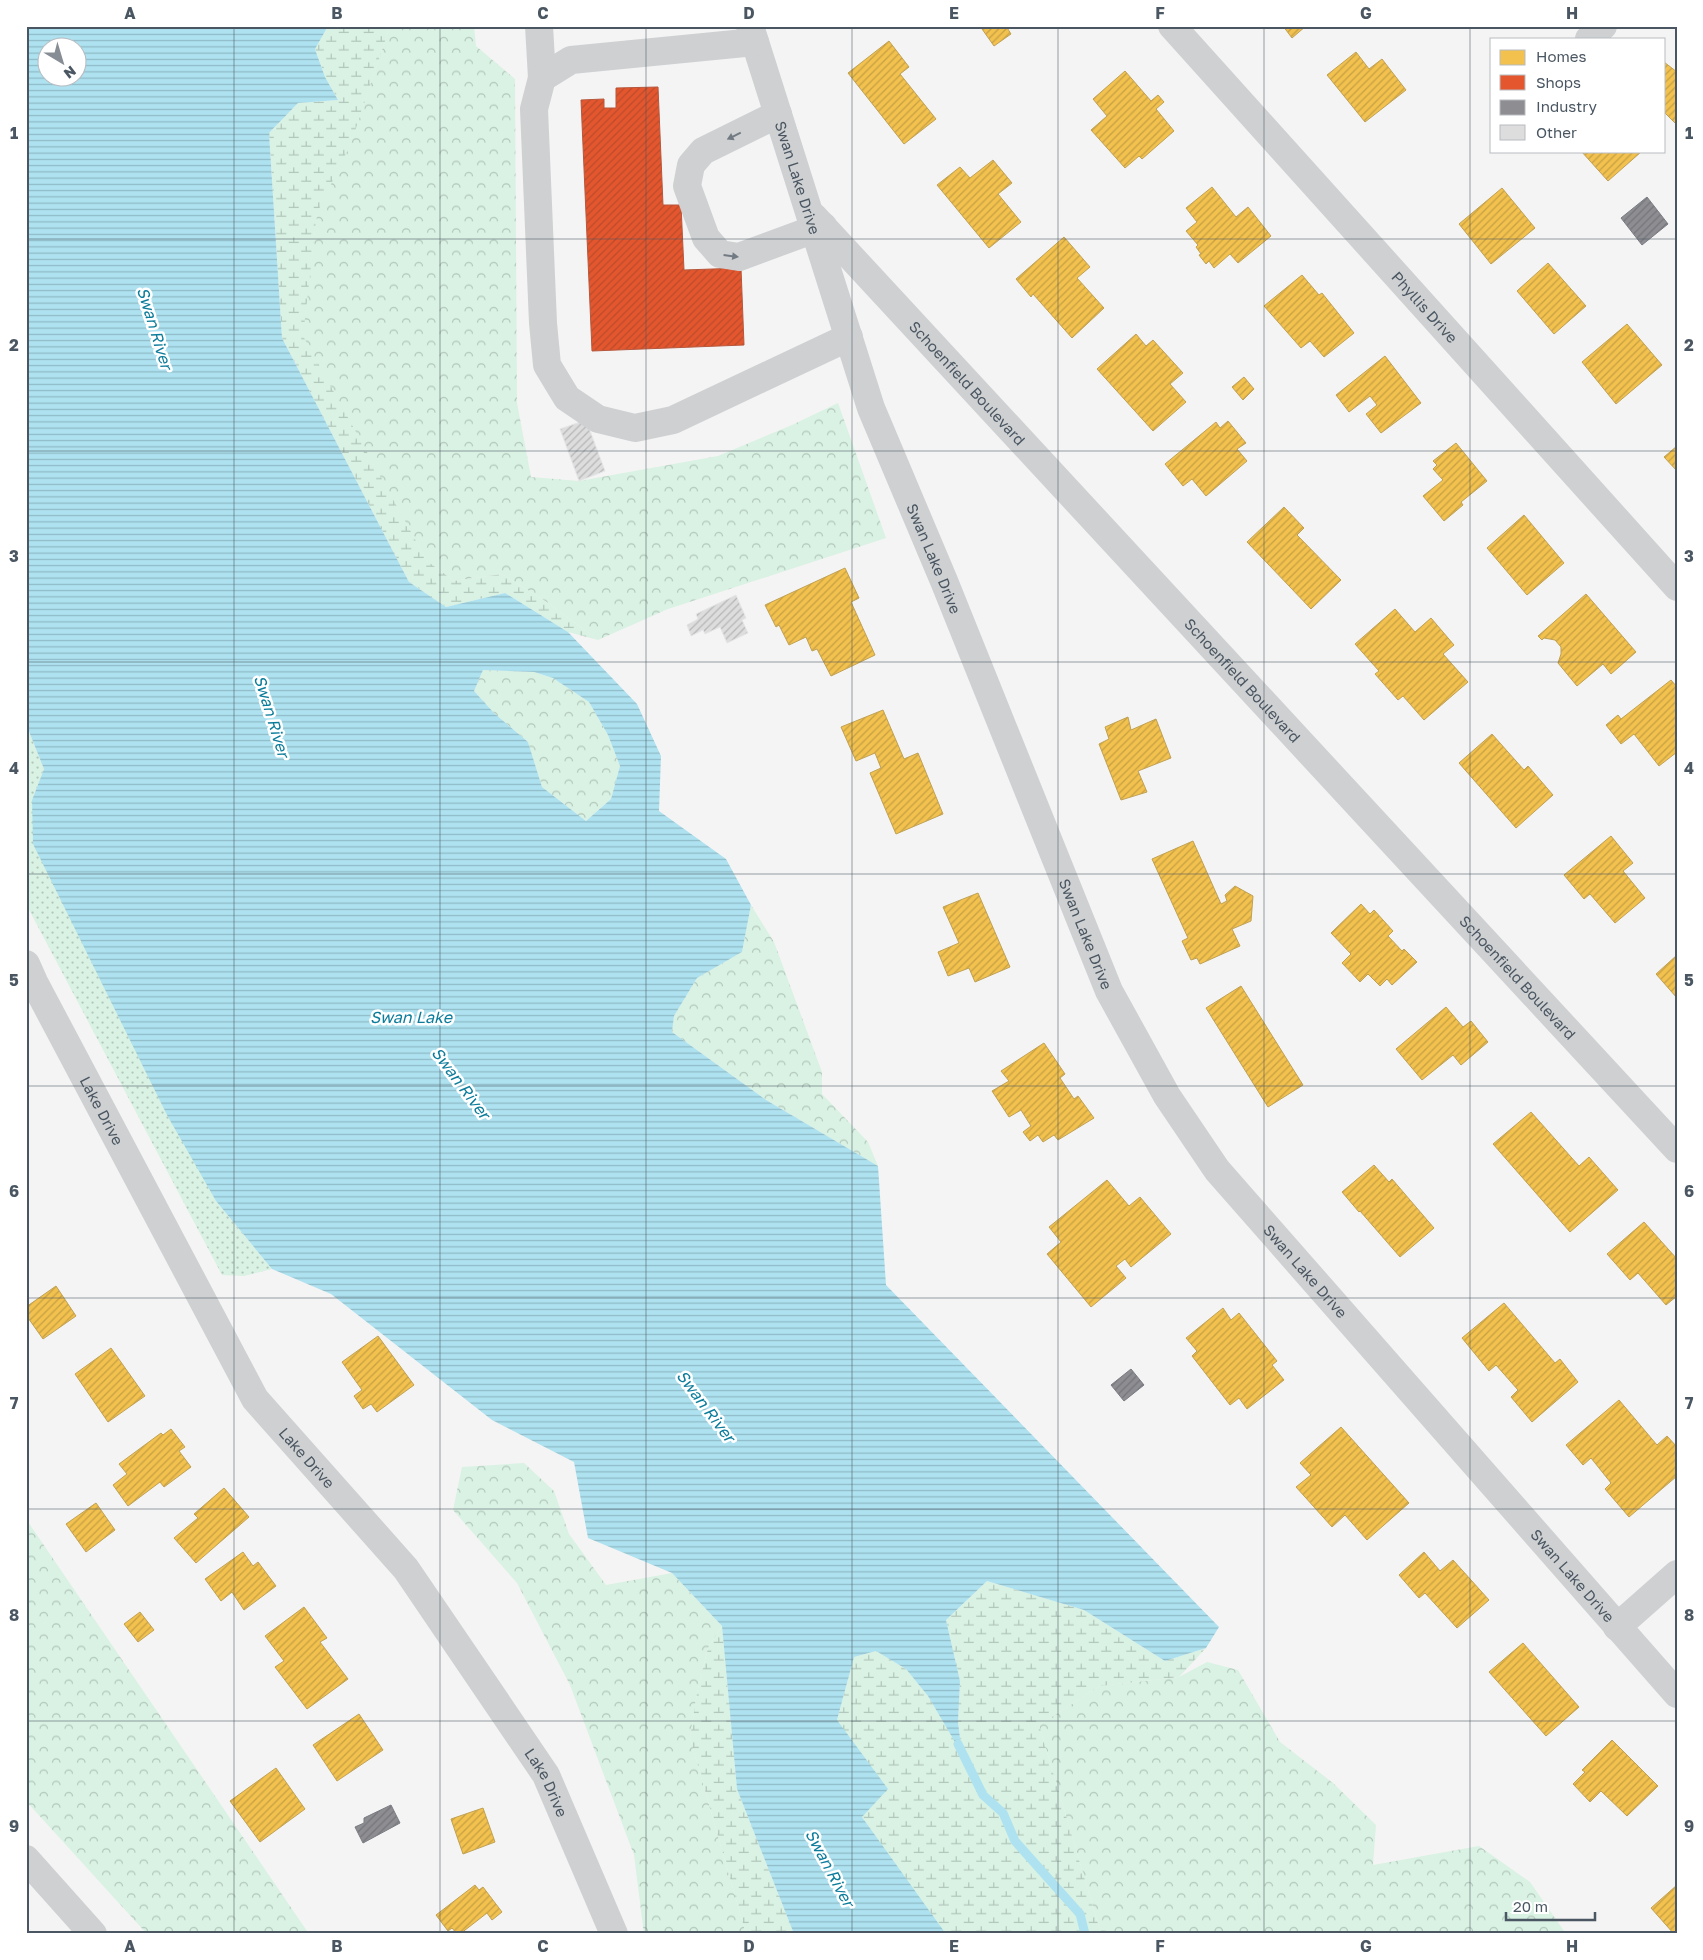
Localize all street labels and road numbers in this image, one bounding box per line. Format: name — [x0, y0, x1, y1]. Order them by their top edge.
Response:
street label: Swan Lake Drive — [772, 119, 824, 237]
street label: Phyllis Drive — [1388, 268, 1462, 347]
street label: Schoenfield Boulevard — [906, 317, 1029, 449]
street label: Swan Lake Drive — [903, 501, 965, 617]
street label: Schoenfield Boulevard — [1181, 614, 1305, 746]
street label: Swan Lake Drive — [1056, 876, 1117, 992]
street label: Schoenfield Boulevard — [1456, 911, 1580, 1043]
street label: Lake Drive — [77, 1073, 128, 1148]
street label: Swan Lake Drive — [1260, 1221, 1351, 1321]
street label: Lake Drive — [275, 1424, 339, 1492]
street label: Swan Lake Drive — [1527, 1525, 1619, 1626]
street label: Lake Drive — [521, 1745, 572, 1820]

